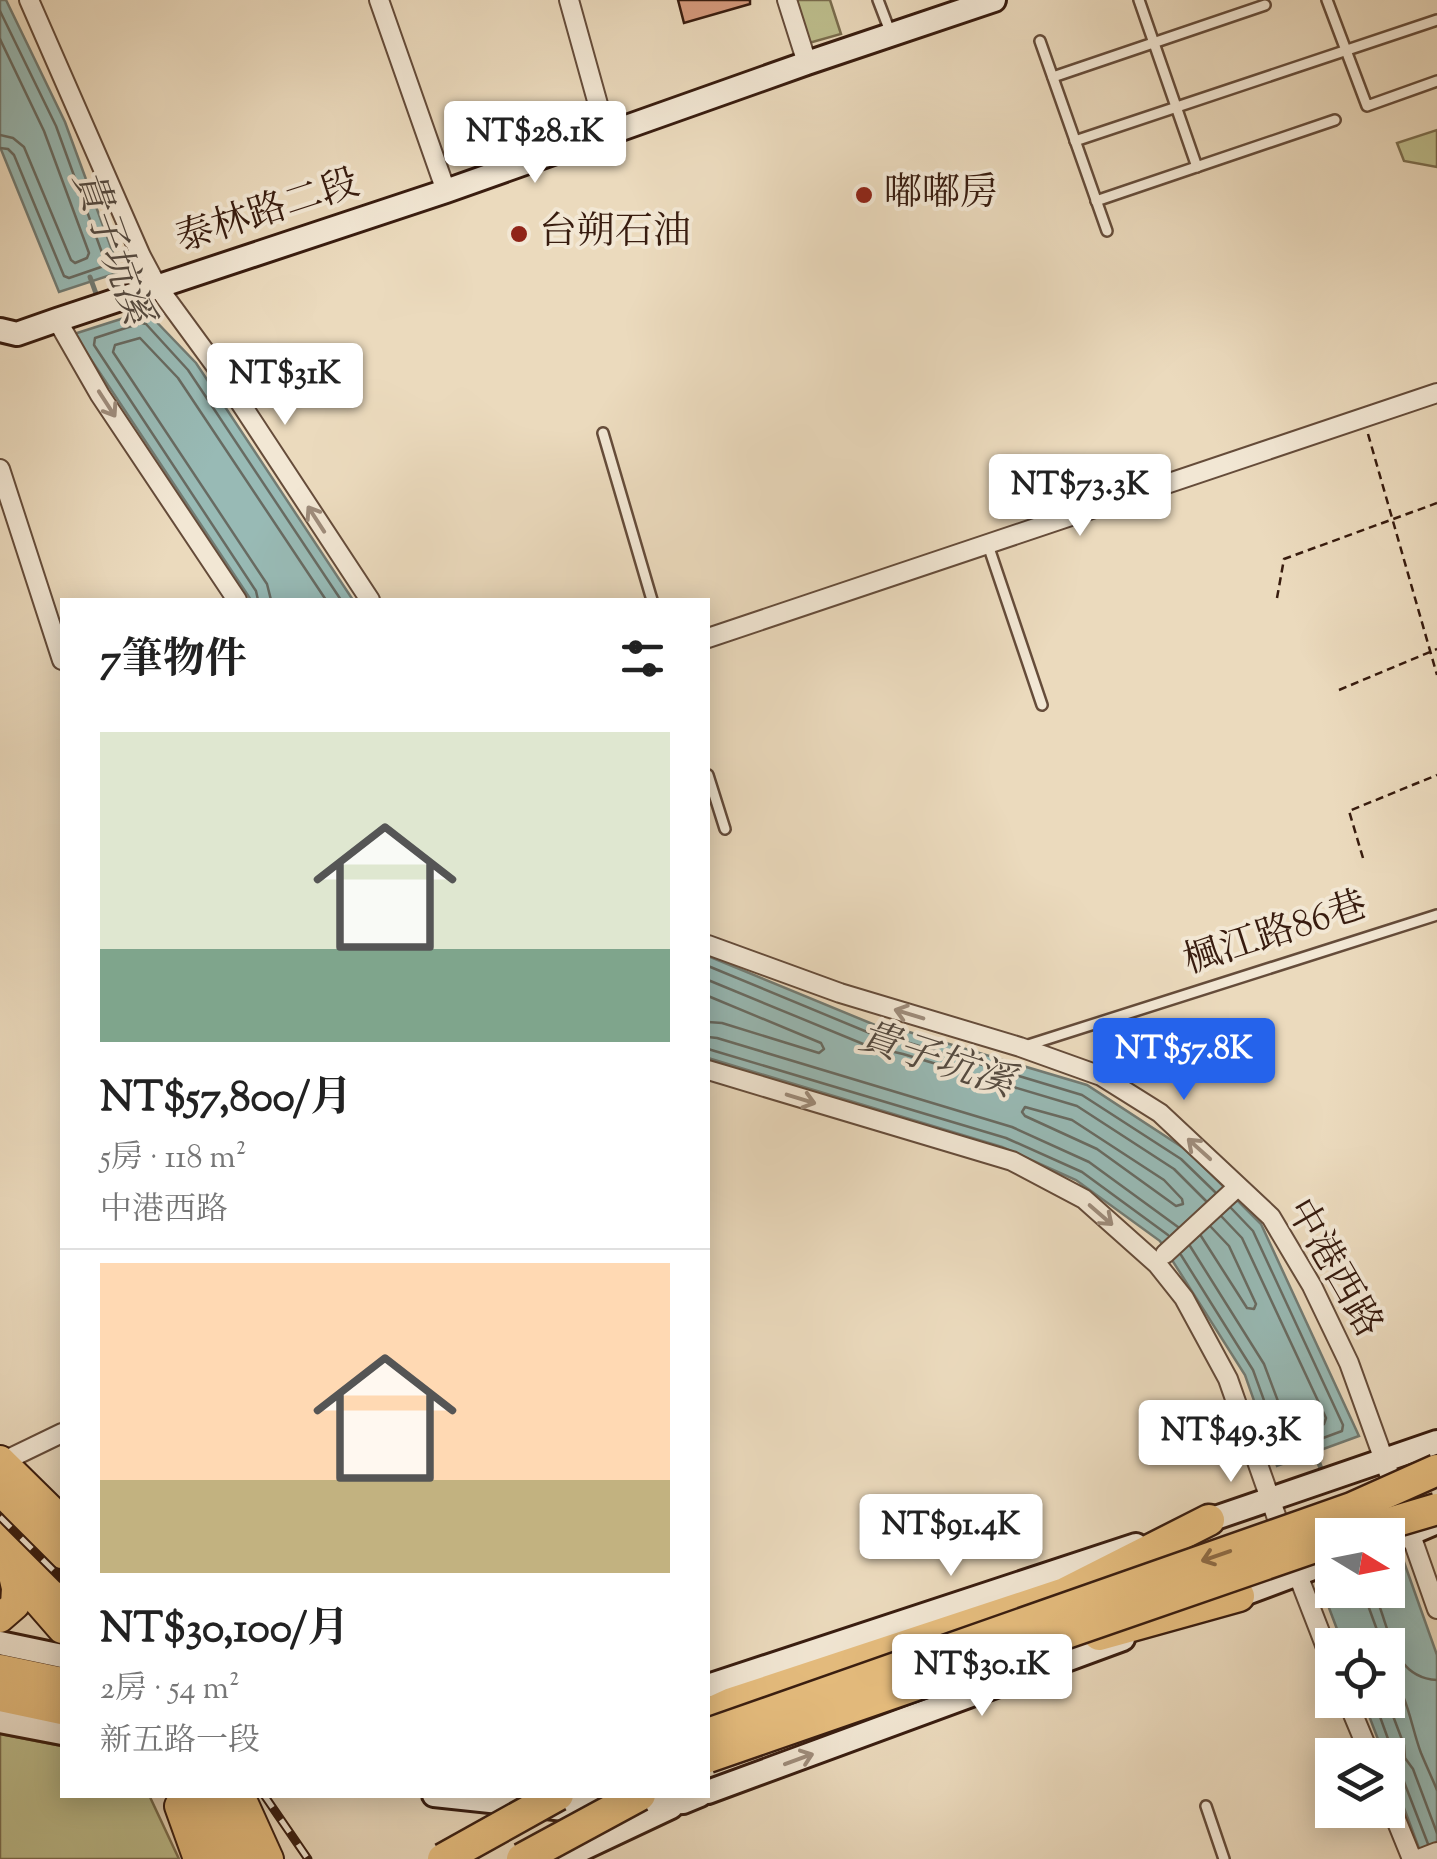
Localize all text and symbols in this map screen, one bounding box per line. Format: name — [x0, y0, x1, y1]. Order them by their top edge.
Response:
pin: NT$28.1K — [432, 101, 638, 186]
text: NT$28.1K — [466, 110, 604, 156]
street label: 泰林路二段 — [169, 158, 367, 268]
water label: 貴子坑溪 — [56, 163, 166, 337]
place label: 嘟嘟房 — [884, 168, 998, 222]
marker: 嘟嘟房 — [853, 184, 875, 206]
place label: 台朔石油 — [539, 207, 691, 261]
marker: 台朔石油 — [508, 223, 530, 245]
pin: NT$31K — [204, 343, 366, 428]
text: NT$31K — [229, 352, 341, 398]
one-way arrow — [96, 389, 117, 418]
pin: NT$73.3K — [977, 454, 1183, 539]
text: NT$73.3K — [1011, 463, 1149, 509]
one-way arrow — [306, 505, 327, 533]
icon: filters — [615, 631, 670, 686]
text: 7筆物件 — [100, 632, 247, 692]
icon: home — [295, 797, 475, 977]
street label: 楓江路86巷 — [1177, 880, 1375, 990]
one-way arrow — [893, 1004, 925, 1022]
water label: 貴子坑溪 — [851, 1010, 1025, 1115]
pin: NT$57.8K — [1081, 1018, 1287, 1103]
text: NT$57.8K — [1115, 1027, 1253, 1073]
text: NT$57,800/月 — [100, 1070, 352, 1130]
one-way arrow — [784, 1091, 816, 1109]
text: 5房 · 118 m² — [100, 1136, 246, 1182]
one-way arrow — [1188, 1137, 1212, 1161]
text: 中港西路 — [100, 1188, 228, 1234]
street label: 中港西路 — [1271, 1190, 1393, 1348]
one-way arrow — [1088, 1203, 1113, 1226]
icon: home — [295, 1328, 475, 1508]
pin: NT$49.3K — [1128, 1400, 1334, 1485]
text: NT$49.3K — [1161, 1409, 1301, 1455]
pin: NT$91.4K — [848, 1494, 1054, 1579]
text: NT$91.4K — [882, 1503, 1020, 1549]
north arrow — [1315, 1518, 1405, 1608]
map controls — [1315, 1518, 1405, 1828]
one-way arrow — [1201, 1548, 1232, 1566]
text: NT$30,100/月 — [100, 1601, 349, 1661]
button: locate — [1315, 1628, 1405, 1718]
pin: NT$30.1K — [879, 1634, 1085, 1719]
text: NT$30.1K — [914, 1643, 1050, 1689]
text: 2房 · 54 m² — [100, 1667, 240, 1713]
text: 新五路一段 — [100, 1719, 260, 1765]
button: layers — [1315, 1738, 1405, 1828]
one-way arrow — [783, 1748, 814, 1766]

